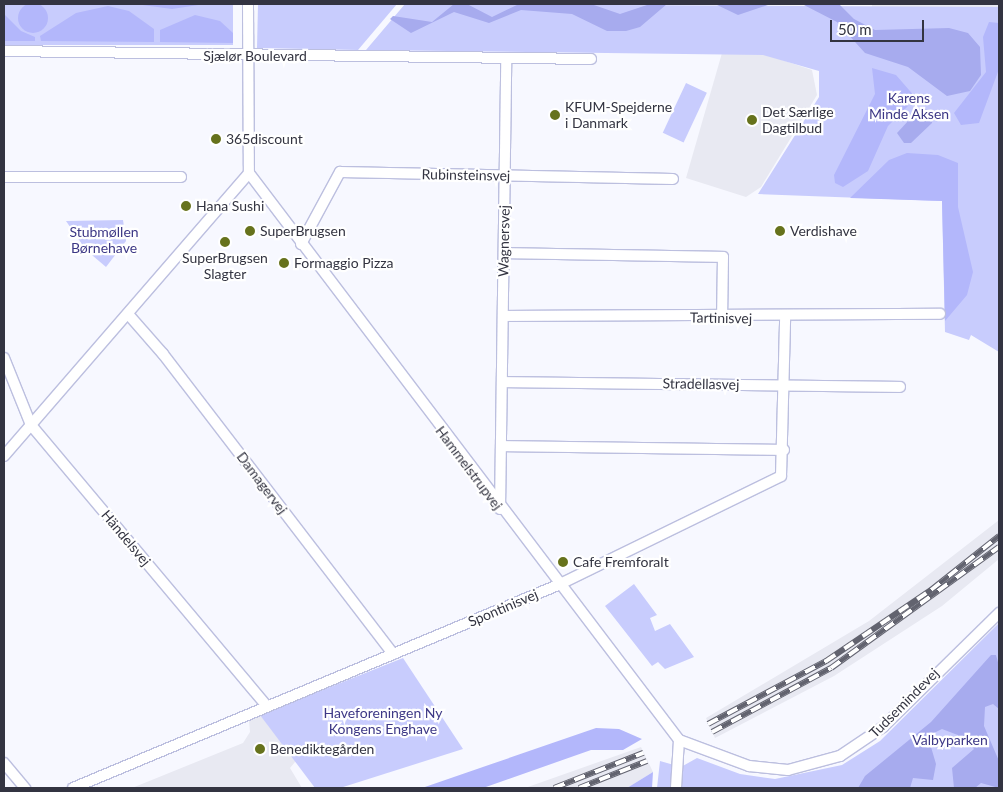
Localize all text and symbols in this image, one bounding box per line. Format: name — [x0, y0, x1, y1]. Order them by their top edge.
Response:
scale bar — [833, 10, 927, 42]
text: 50 m — [838, 20, 872, 38]
street label: Sjælør Boulevard — [203, 48, 307, 64]
park label: Karens Minde Aksen — [869, 90, 949, 122]
place label: KFUM-Spejderne i Danmark — [565, 99, 672, 132]
place label: Det Særlige Dagtilbud — [762, 104, 834, 136]
marker: KFUM-Spejderne i Danmark — [549, 109, 561, 121]
marker: Det Særlige Dagtilbud — [746, 114, 758, 126]
place label: 365discount — [226, 131, 303, 147]
marker: 365discount — [210, 133, 222, 145]
street label: Rubinsteinsvej — [422, 166, 510, 184]
place label: Hana Sushi — [196, 198, 264, 214]
marker: Hana Sushi — [180, 200, 192, 212]
street label: Wagnersvej — [495, 205, 513, 277]
place label: SuperBrugsen — [260, 223, 346, 239]
place label: Verdishave — [790, 223, 857, 239]
park label: Stubmøllen Børnehave — [69, 224, 139, 256]
marker: SuperBrugsen — [244, 225, 256, 237]
marker: Verdishave — [774, 225, 786, 237]
marker: SuperBrugsen Slagter — [219, 236, 231, 248]
place label: SuperBrugsen Slagter — [182, 250, 268, 282]
place label: Formaggio Pizza — [294, 255, 394, 271]
marker: Formaggio Pizza — [278, 257, 290, 269]
street label: Tartinisvej — [690, 309, 752, 327]
street label: Stradellasvej — [662, 375, 740, 393]
street label: Hammelstrupvej — [432, 423, 506, 513]
street label: Damagervej — [233, 449, 291, 517]
street label: Händelsvej — [98, 507, 154, 569]
place label: Cafe Fremforalt — [573, 554, 669, 570]
marker: Cafe Fremforalt — [557, 556, 569, 568]
street label: Spontinisvej — [465, 586, 541, 630]
street label: Tudsemindevej — [866, 665, 942, 741]
park label: Haveforeningen Ny Kongens Enghave — [323, 705, 443, 738]
park label: Valbyparken — [912, 732, 988, 748]
place label: Benediktegården — [270, 741, 374, 757]
marker: Benediktegården — [254, 743, 266, 755]

